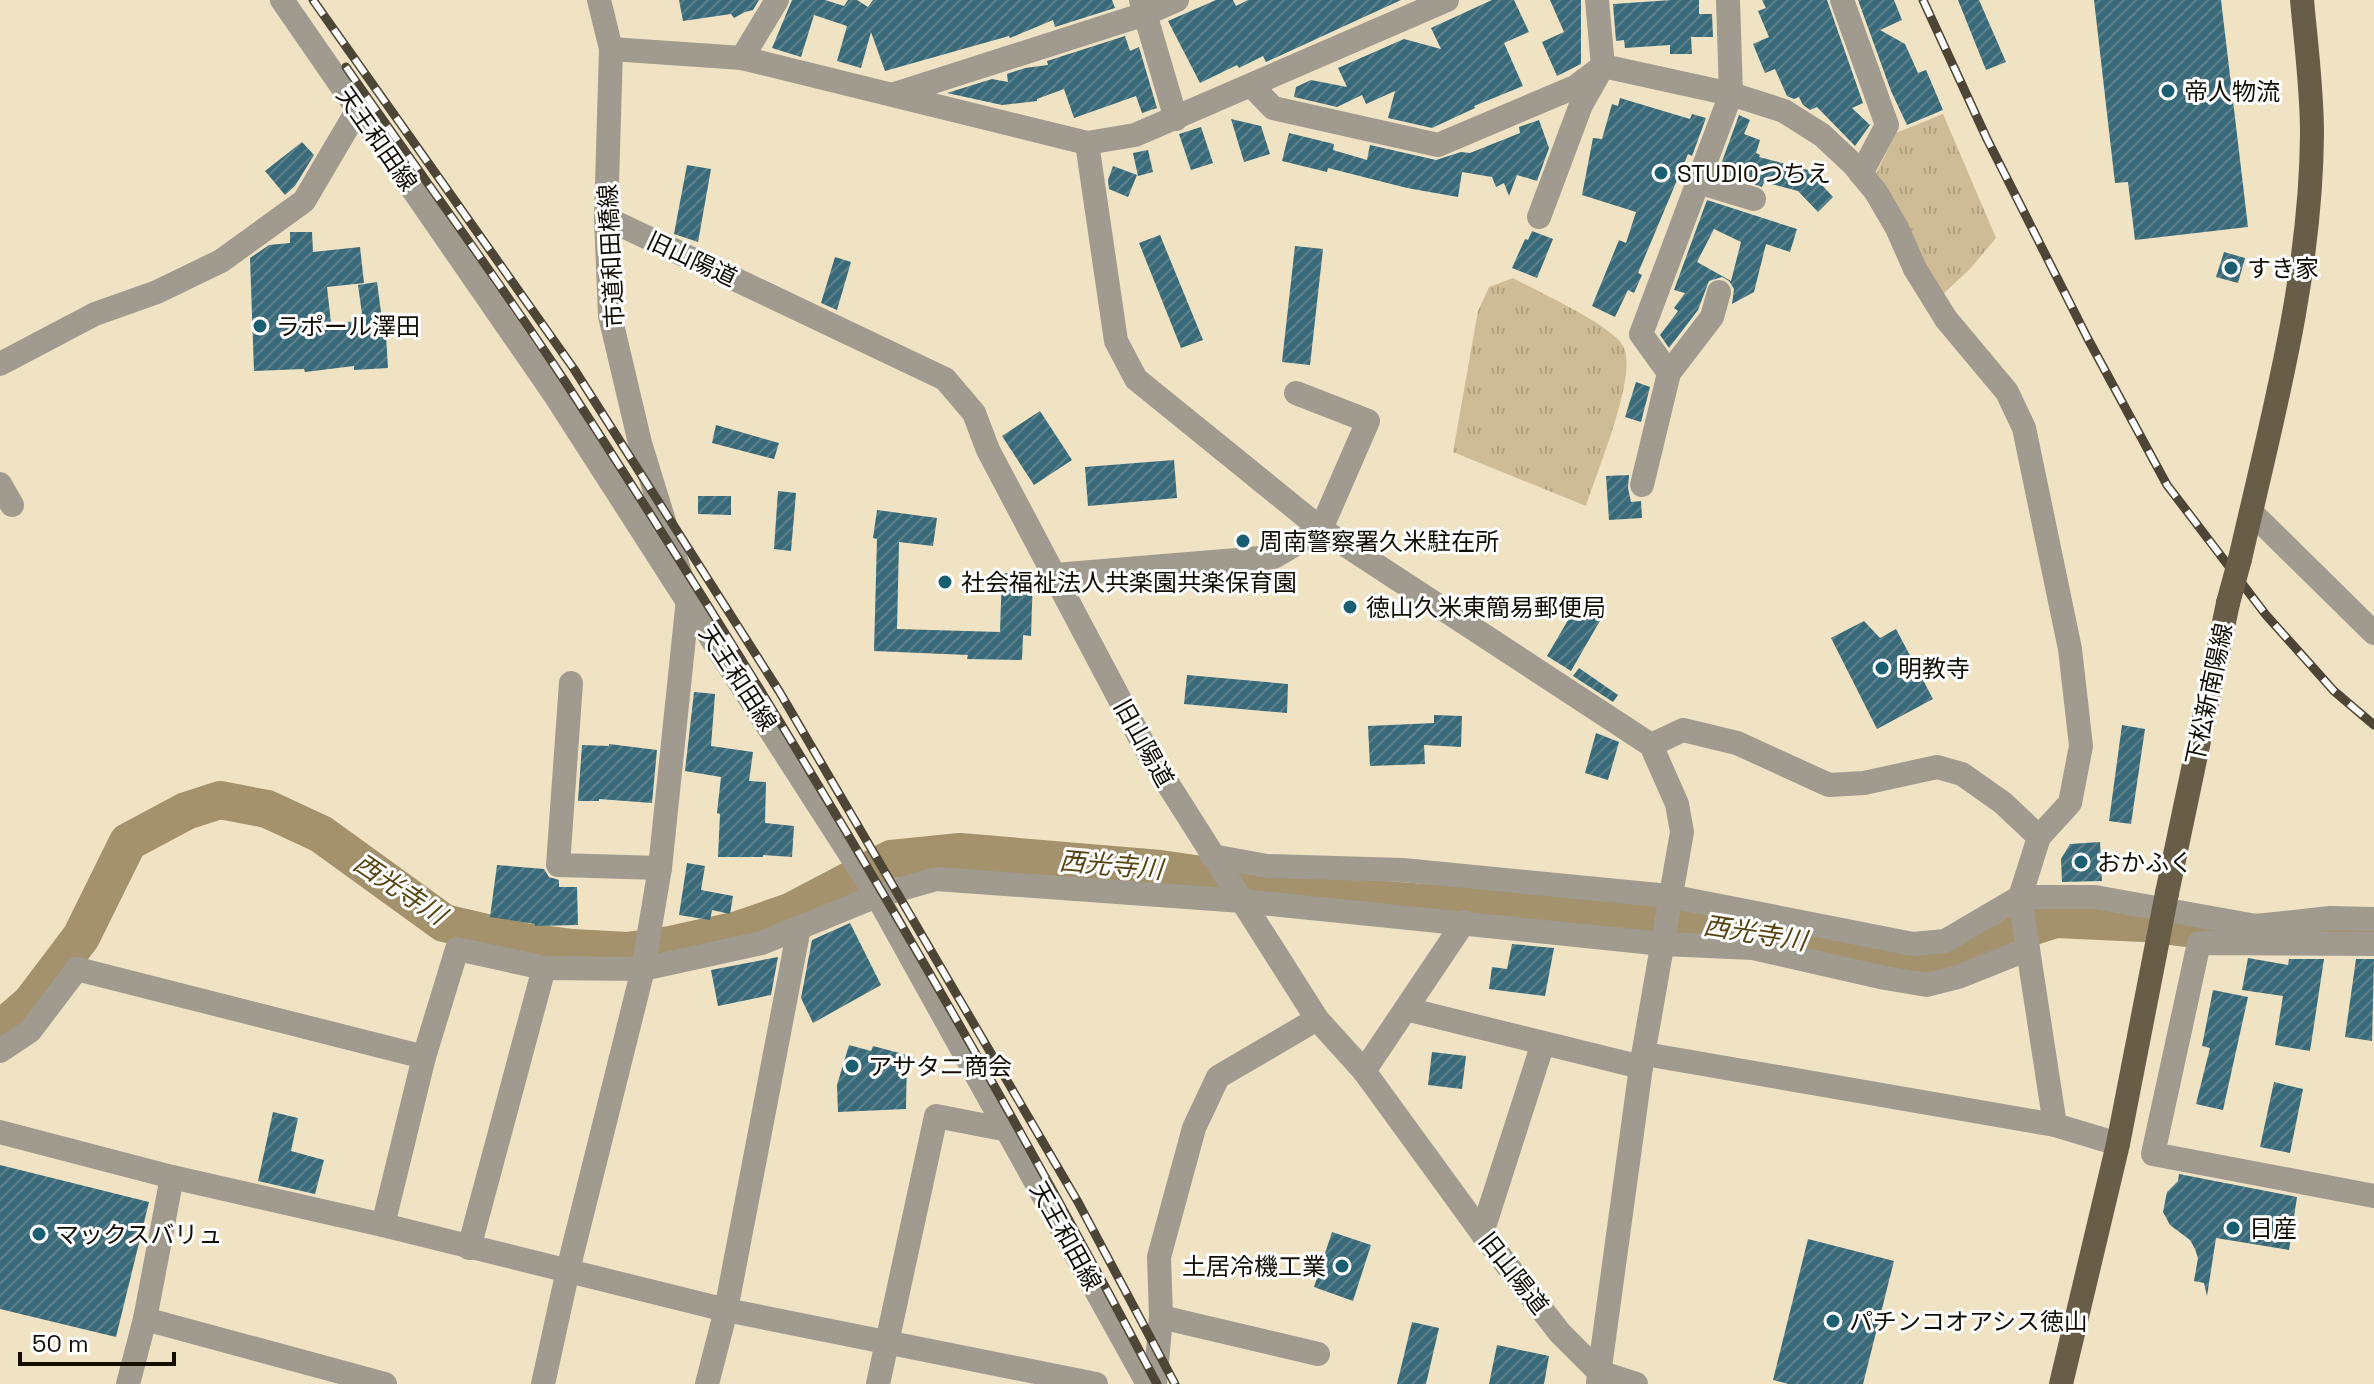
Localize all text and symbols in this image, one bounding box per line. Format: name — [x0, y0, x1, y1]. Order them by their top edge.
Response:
place label: 帝人物流 — [2184, 76, 2280, 107]
street label: 天王和田線 — [330, 81, 424, 197]
marker: 帝人物流 — [2159, 82, 2177, 100]
place label: STUDIOつちえ — [1677, 158, 1831, 189]
marker: STUDIOつちえ — [1652, 164, 1670, 182]
street label: 市道和田橋線 — [592, 183, 630, 329]
street label: 旧山陽道 — [642, 225, 742, 293]
place label: すき家 — [2247, 253, 2319, 284]
marker: すき家 — [2222, 259, 2240, 277]
place label: ラポール澤田 — [276, 311, 420, 342]
marker: ラポール澤田 — [251, 317, 269, 335]
place label: 周南警察署久米駐在所 — [1259, 526, 1499, 557]
marker: 周南警察署久米駐在所 — [1234, 532, 1252, 550]
place label: 社会福祉法人共楽園共楽保育園 — [961, 567, 1297, 598]
marker: 社会福祉法人共楽園共楽保育園 — [936, 573, 954, 591]
place label: 徳山久米東簡易郵便局 — [1366, 592, 1606, 623]
marker: 徳山久米東簡易郵便局 — [1341, 598, 1359, 616]
street label: 天王和田線 — [692, 619, 784, 737]
street label: 下松新南陽線 — [2179, 620, 2239, 768]
place label: 明教寺 — [1898, 653, 1970, 684]
marker: 明教寺 — [1873, 659, 1891, 677]
street label: 旧山陽道 — [1107, 694, 1181, 792]
water label: 西光寺川 — [1058, 844, 1167, 887]
water label: 西光寺川 — [347, 846, 455, 934]
place label: おかふく — [2097, 847, 2193, 878]
marker: おかふく — [2072, 853, 2090, 871]
water label: 西光寺川 — [1701, 908, 1812, 958]
place label: アサタニ商会 — [868, 1051, 1012, 1082]
marker: アサタニ商会 — [843, 1057, 861, 1075]
street label: 天王和田線 — [1023, 1176, 1109, 1296]
place label: 日産 — [2249, 1213, 2297, 1244]
place label: マックスバリュ — [55, 1219, 222, 1250]
marker: 日産 — [2224, 1219, 2242, 1237]
marker: マックスバリュ — [30, 1225, 48, 1243]
street label: 旧山陽道 — [1472, 1226, 1556, 1320]
place label: 土居冷機工業 — [1182, 1251, 1326, 1282]
marker: 土居冷機工業 — [1333, 1257, 1351, 1275]
place label: パチンコオアシス徳山 — [1849, 1306, 2088, 1337]
marker: パチンコオアシス徳山 — [1824, 1312, 1842, 1330]
scale bar — [20, 1316, 174, 1366]
text: 50 m — [32, 1328, 89, 1359]

